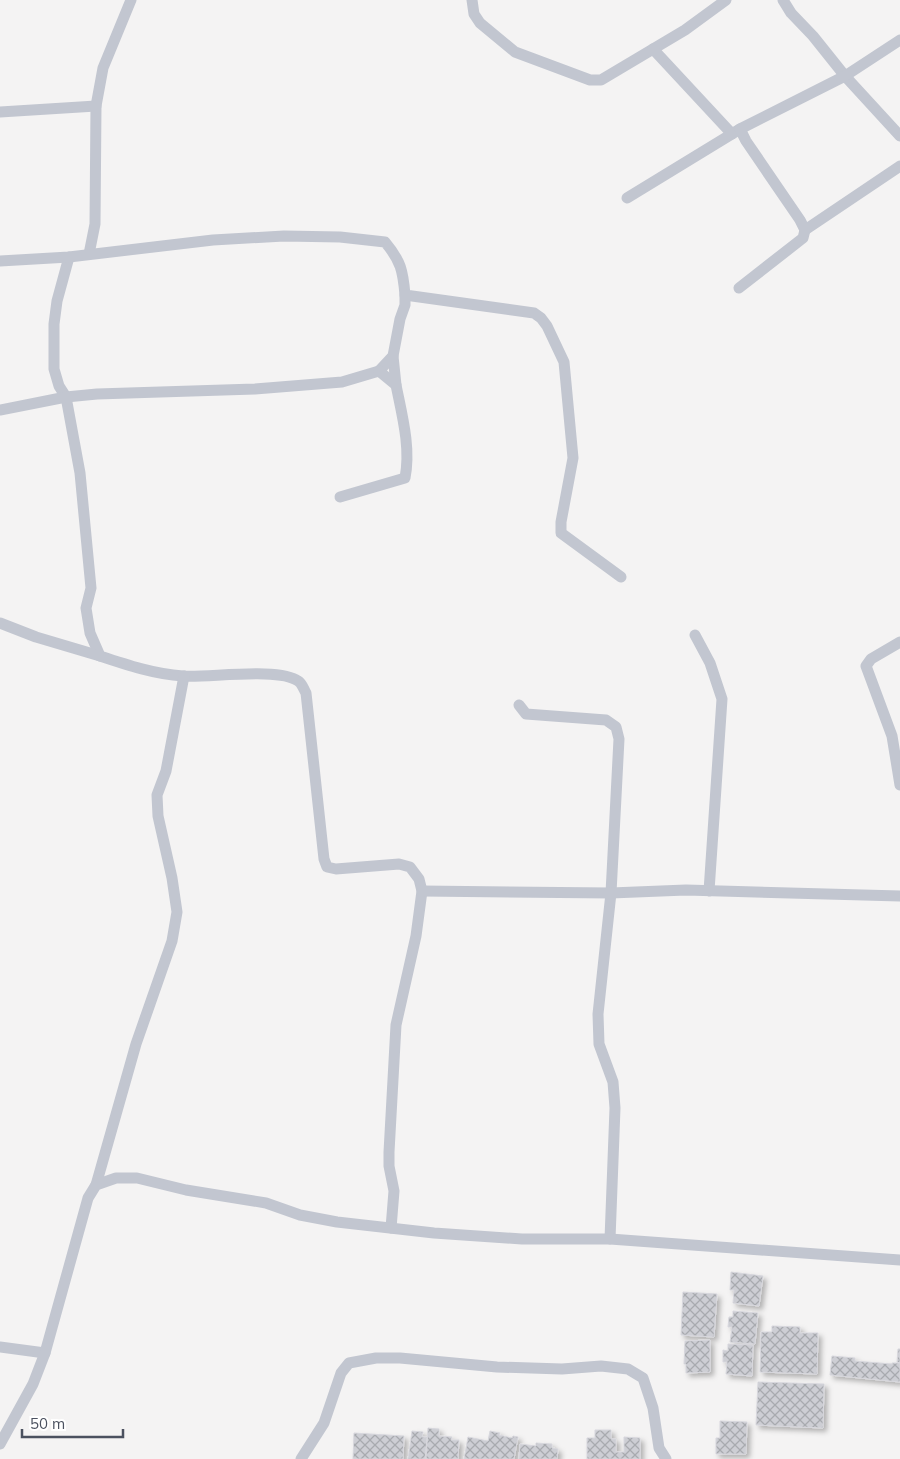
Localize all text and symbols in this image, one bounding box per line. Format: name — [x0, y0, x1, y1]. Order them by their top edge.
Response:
scale bar — [22, 1406, 124, 1438]
text: 50 m — [30, 1414, 65, 1433]

